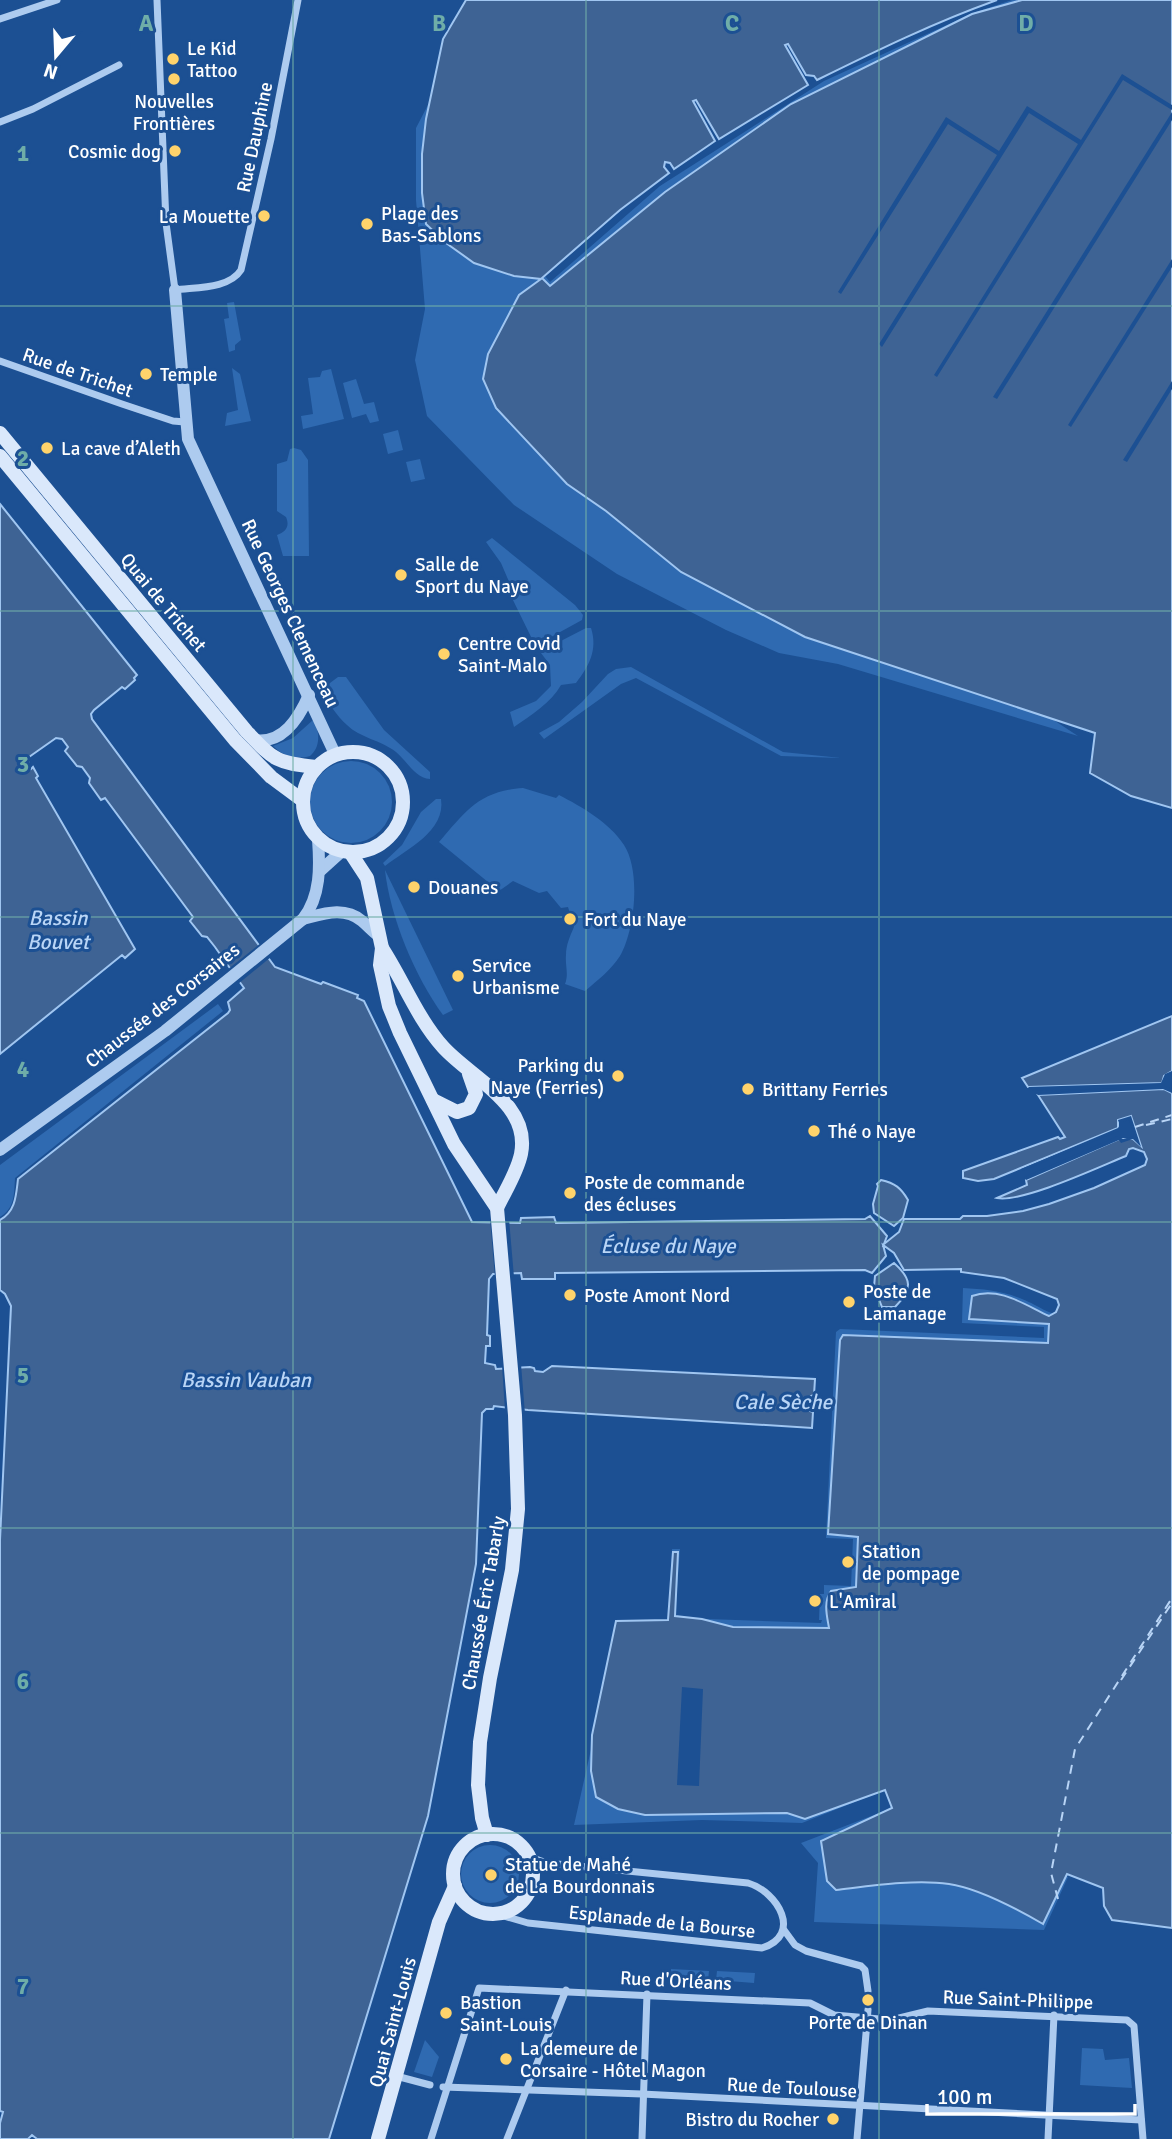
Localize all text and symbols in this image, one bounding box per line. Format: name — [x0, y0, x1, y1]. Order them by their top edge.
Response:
text: A — [139, 9, 154, 38]
text: B — [432, 9, 446, 38]
text: C — [725, 9, 739, 38]
text: D — [1018, 9, 1034, 38]
north arrow — [21, 21, 91, 91]
place label: Le Kid Tattoo — [187, 37, 237, 83]
marker: Le Kid Tattoo — [165, 51, 181, 67]
text: N — [41, 58, 61, 85]
marker: Nouvelles Frontières — [166, 71, 182, 87]
street label: Rue Dauphine — [232, 80, 278, 195]
place label: Nouvelles Frontières — [133, 90, 215, 136]
text: 1 — [17, 139, 29, 168]
place label: Cosmic dog — [68, 140, 161, 164]
marker: Cosmic dog — [167, 143, 183, 159]
place label: Plage des Bas-Sablons — [381, 202, 481, 248]
place label: La Mouette — [159, 205, 250, 229]
marker: La Mouette — [256, 208, 272, 224]
marker: Plage des Bas-Sablons — [359, 216, 375, 232]
street label: Rue de Trichet — [19, 343, 136, 403]
place label: Temple — [160, 363, 217, 387]
marker: Temple — [138, 366, 154, 382]
place label: La cave d’Aleth — [61, 437, 181, 461]
marker: La cave d’Aleth — [39, 440, 55, 456]
text: 2 — [17, 444, 29, 473]
street label: Rue Georges Clemenceau — [236, 515, 344, 712]
street label: Quai de Trichet — [115, 548, 212, 657]
place label: Salle de Sport du Naye — [415, 553, 529, 599]
marker: Salle de Sport du Naye — [393, 567, 409, 583]
place label: Centre Covid Saint-Malo — [458, 632, 561, 678]
marker: Centre Covid Saint-Malo — [436, 646, 452, 662]
text: 3 — [17, 750, 29, 779]
place label: Douanes — [428, 876, 498, 900]
marker: Douanes — [406, 879, 422, 895]
water label: Bassin Bouvet — [27, 905, 92, 955]
place label: Fort du Naye — [584, 908, 687, 932]
marker: Fort du Naye — [562, 911, 578, 927]
street label: Chaussée des Corsaires — [81, 938, 245, 1074]
place label: Service Urbanisme — [472, 954, 560, 1000]
marker: Service Urbanisme — [450, 968, 466, 984]
place label: Parking du Naye (Ferries) — [491, 1054, 604, 1100]
text: 4 — [17, 1055, 29, 1084]
marker: Parking du Naye (Ferries) — [610, 1068, 626, 1084]
place label: Brittany Ferries — [762, 1078, 888, 1102]
marker: Brittany Ferries — [740, 1081, 756, 1097]
place label: Thé o Naye — [828, 1120, 916, 1144]
marker: Thé o Naye — [806, 1123, 822, 1139]
place label: Poste de commande des écluses — [584, 1171, 745, 1217]
marker: Poste de commande des écluses — [562, 1185, 578, 1201]
water label: Écluse du Naye — [600, 1233, 737, 1259]
place label: Poste de Lamanage — [863, 1280, 947, 1326]
place label: Poste Amont Nord — [584, 1284, 730, 1308]
marker: Poste Amont Nord — [562, 1287, 578, 1303]
marker: Poste de Lamanage — [841, 1294, 857, 1310]
text: 5 — [17, 1361, 29, 1390]
water label: Bassin Vauban — [181, 1367, 312, 1393]
water label: Cale Sèche — [734, 1389, 834, 1415]
street label: Chaussée Éric Tabarly — [457, 1514, 511, 1692]
place label: Station de pompage — [862, 1540, 960, 1586]
marker: Station de pompage — [840, 1554, 856, 1570]
place label: L'Amiral — [829, 1590, 897, 1614]
marker: L'Amiral — [807, 1593, 823, 1609]
text: 6 — [17, 1667, 29, 1696]
place label: Statue de Mahé de La Bourdonnais — [505, 1853, 655, 1899]
marker: Statue de Mahé de La Bourdonnais — [483, 1867, 499, 1883]
street label: Esplanade de la Bourse — [567, 1900, 757, 1944]
street label: Quai Saint-Louis — [364, 1954, 422, 2090]
street label: Rue d'Orléans — [620, 1966, 732, 1996]
text: 7 — [17, 1972, 29, 2001]
street label: Rue Saint-Philippe — [942, 1985, 1094, 2015]
place label: Bastion Saint-Louis — [460, 1991, 552, 2037]
marker: Porte de Dinan — [860, 1992, 876, 2008]
marker: Bastion Saint-Louis — [438, 2005, 454, 2021]
place label: Porte de Dinan — [808, 2011, 928, 2035]
place label: La demeure de Corsaire - Hôtel Magon — [520, 2037, 706, 2083]
marker: La demeure de Corsaire - Hôtel Magon — [498, 2051, 514, 2067]
scale bar — [927, 2072, 1135, 2116]
street label: Rue de Toulouse — [726, 2073, 858, 2103]
text: 100 m — [937, 2084, 992, 2110]
place label: Bistro du Rocher — [685, 2108, 819, 2132]
marker: Bistro du Rocher — [825, 2111, 841, 2127]

